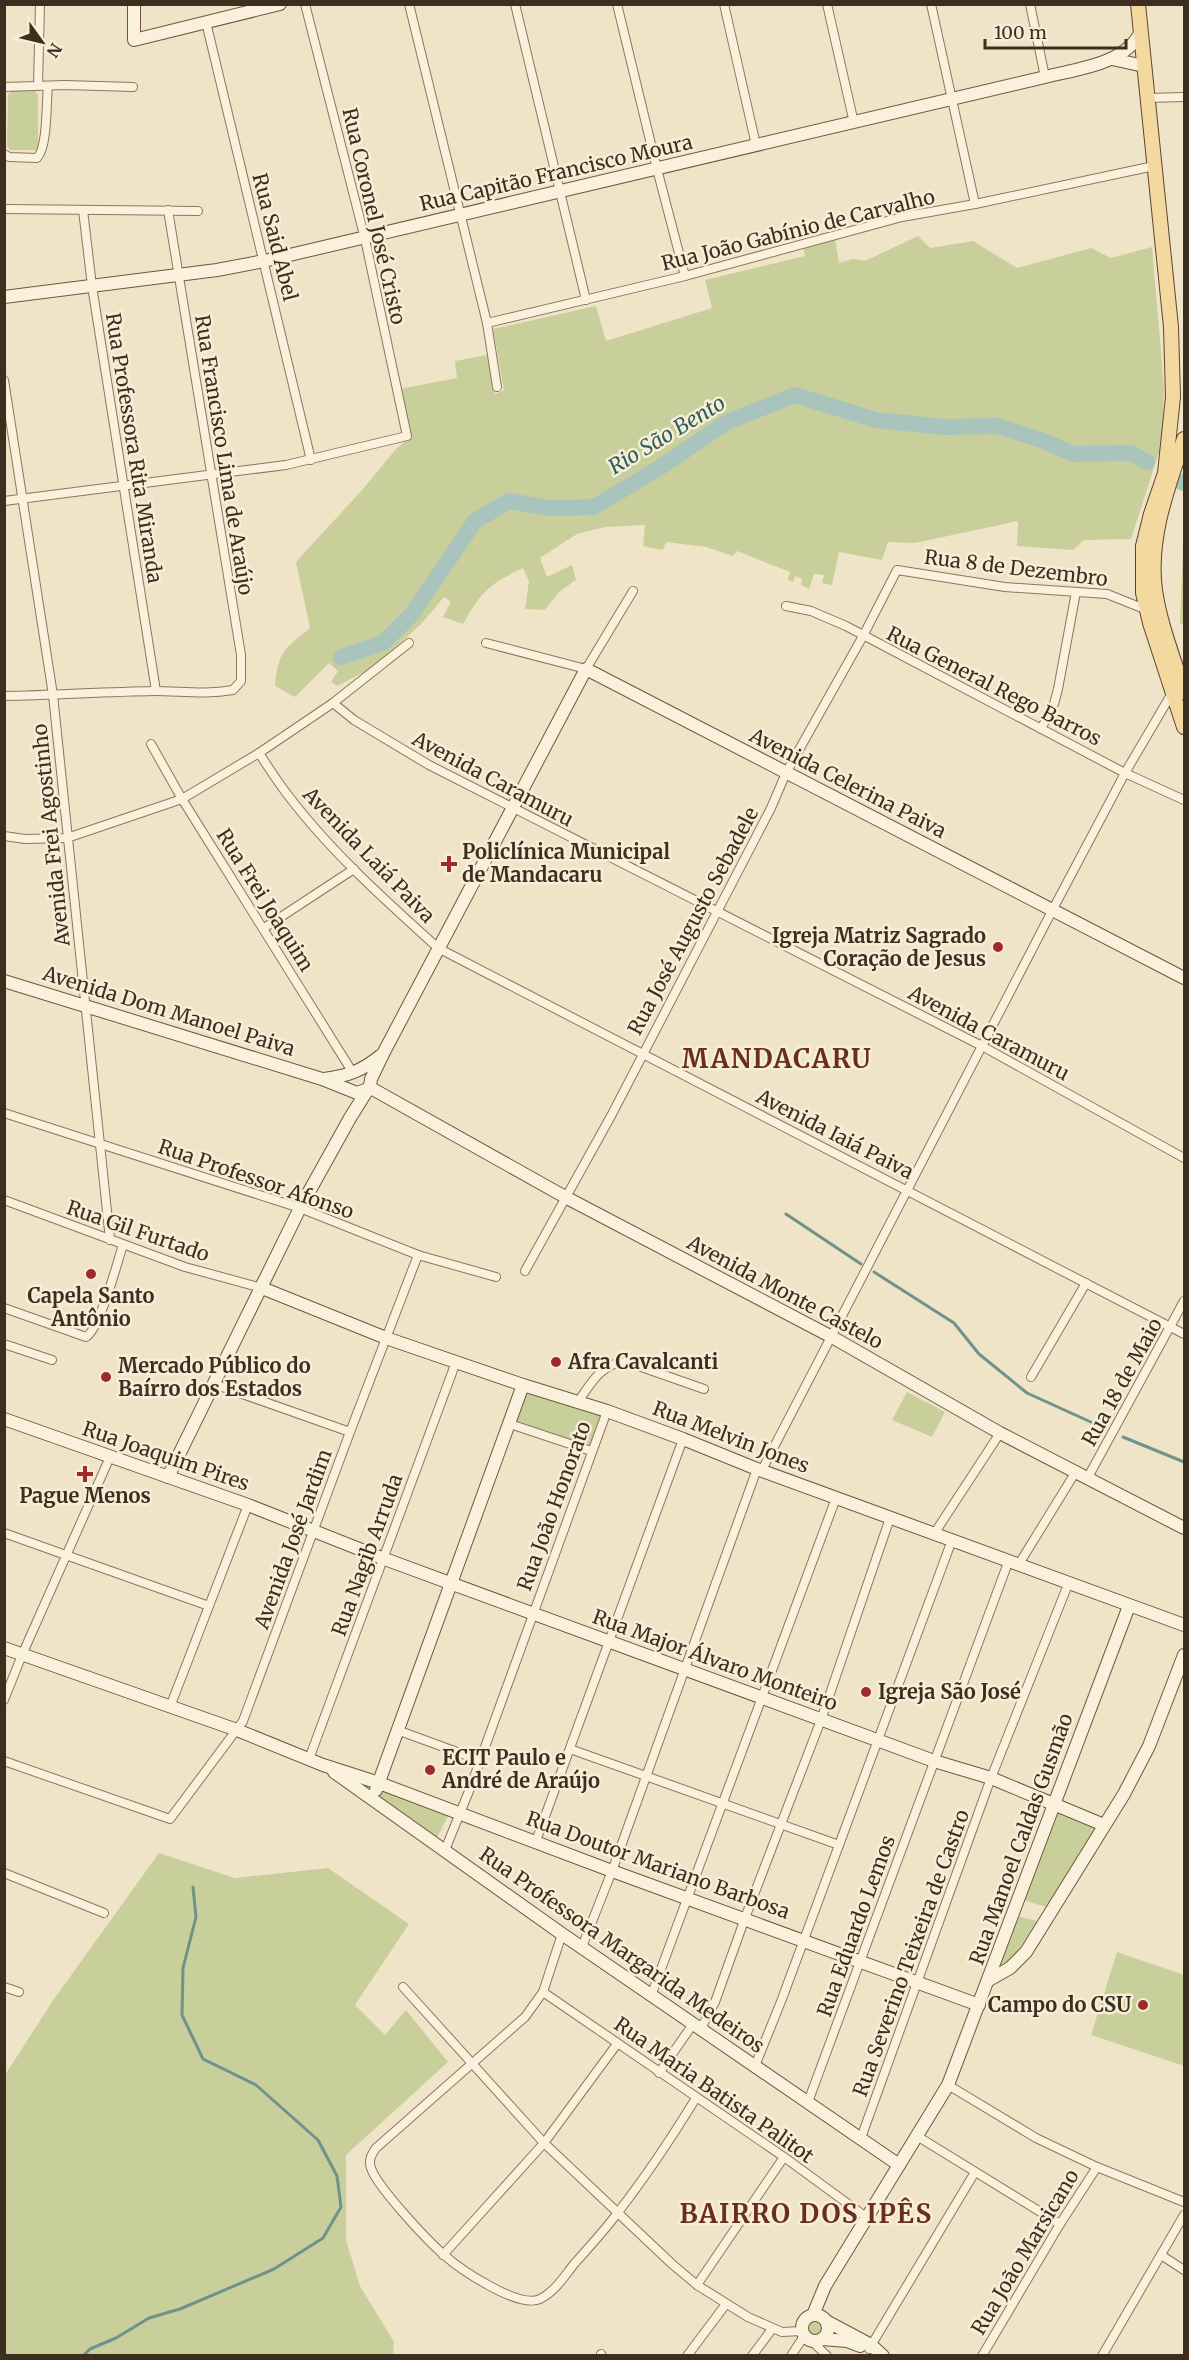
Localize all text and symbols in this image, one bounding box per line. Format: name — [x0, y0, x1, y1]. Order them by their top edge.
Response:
north arrow — [12, 12, 72, 72]
scale bar — [985, 12, 1126, 50]
text: 100 m — [994, 21, 1047, 44]
text: N — [42, 40, 66, 62]
street label: Rua Coronel José Cristo — [337, 105, 412, 327]
street label: Rua Capitão Francisco Moura — [417, 129, 695, 216]
street label: Rua Said Abel — [248, 170, 303, 303]
street label: Rua João Gabínio de Carvalho — [659, 183, 938, 276]
street label: Rua Professora Rita Miranda — [101, 311, 168, 585]
street label: Rua Francisco Lima de Araújo — [190, 313, 259, 597]
water label: Rio São Bento — [603, 389, 730, 480]
street label: Rua 8 de Dezembro — [923, 544, 1109, 591]
street label: Rua General Rego Barros — [883, 620, 1106, 751]
street label: Avenida Frei Agostinho — [26, 722, 75, 948]
street label: Avenida Celerina Paiva — [745, 722, 951, 843]
street label: Avenida Caramuru — [408, 725, 578, 832]
street label: Avenida Laiá Paiva — [297, 781, 441, 928]
street label: Rua José Augusto Sebadele — [622, 803, 763, 1039]
street label: Rua Frei Joaquim — [211, 824, 319, 976]
place label: Policlínica Municipal de Mandacaru — [462, 839, 670, 887]
marker: Policlínica Municipal de Mandacaru — [440, 855, 458, 873]
place label: Igreja Matriz Sagrado Coração de Jesus — [772, 923, 986, 971]
marker: Igreja Matriz Sagrado Coração de Jesus — [991, 940, 1005, 954]
street label: Avenida Dom Manoel Paiva — [39, 960, 298, 1061]
street label: Avenida Caramuru — [904, 979, 1074, 1086]
district label: MANDACARU — [682, 1042, 872, 1075]
street label: Avenida Iaiá Paiva — [752, 1083, 918, 1184]
street label: Rua Professor Afonso — [155, 1133, 358, 1224]
street label: Rua Gil Furtado — [64, 1194, 213, 1267]
street label: Avenida Monte Castelo — [682, 1229, 888, 1354]
marker: Capela Santo Antônio — [84, 1267, 98, 1281]
place label: Capela Santo Antônio — [28, 1283, 154, 1331]
street label: Rua 18 de Maio — [1076, 1313, 1167, 1450]
place label: Afra Cavalcanti — [567, 1349, 719, 1374]
place label: Mercado Público do Baírro dos Estados — [118, 1353, 311, 1401]
marker: Afra Cavalcanti — [549, 1355, 563, 1369]
marker: Mercado Público do Baírro dos Estados — [99, 1370, 113, 1384]
street label: Rua Melvin Jones — [649, 1395, 813, 1478]
street label: Rua Joaquim Pires — [79, 1415, 253, 1496]
street label: Rua João Honorato — [511, 1418, 596, 1594]
street label: Avenida José Jardim — [248, 1445, 337, 1633]
marker: Pague Menos — [78, 1467, 92, 1481]
street label: Rua Nagib Arruda — [326, 1470, 408, 1639]
place label: Pague Menos — [19, 1483, 151, 1508]
street label: Rua Major Álvaro Monteiro — [589, 1602, 842, 1716]
place label: Igreja São José — [878, 1679, 1021, 1704]
marker: Igreja São José — [859, 1685, 873, 1699]
street label: Rua Manoel Caldas Gusmão — [963, 1709, 1078, 1968]
place label: ECIT Paulo e André de Araújo — [441, 1745, 600, 1793]
marker: ECIT Paulo e André de Araújo — [423, 1763, 437, 1777]
street label: Rua Doutor Mariano Barbosa — [523, 1805, 794, 1924]
street label: Rua Severino Teixeira de Castro — [847, 1806, 974, 2100]
street label: Rua Eduardo Lemos — [811, 1832, 900, 2020]
street label: Rua Professora Margarida Medeiros — [475, 1841, 770, 2058]
place label: Campo do CSU — [988, 1992, 1131, 2017]
marker: Campo do CSU — [1136, 1998, 1150, 2012]
street label: Rua Maria Batista Palitot — [610, 2011, 819, 2168]
street label: Rua João Marsicano — [965, 2164, 1084, 2339]
district label: BAIRRO DOS IPÊS — [679, 2197, 933, 2230]

